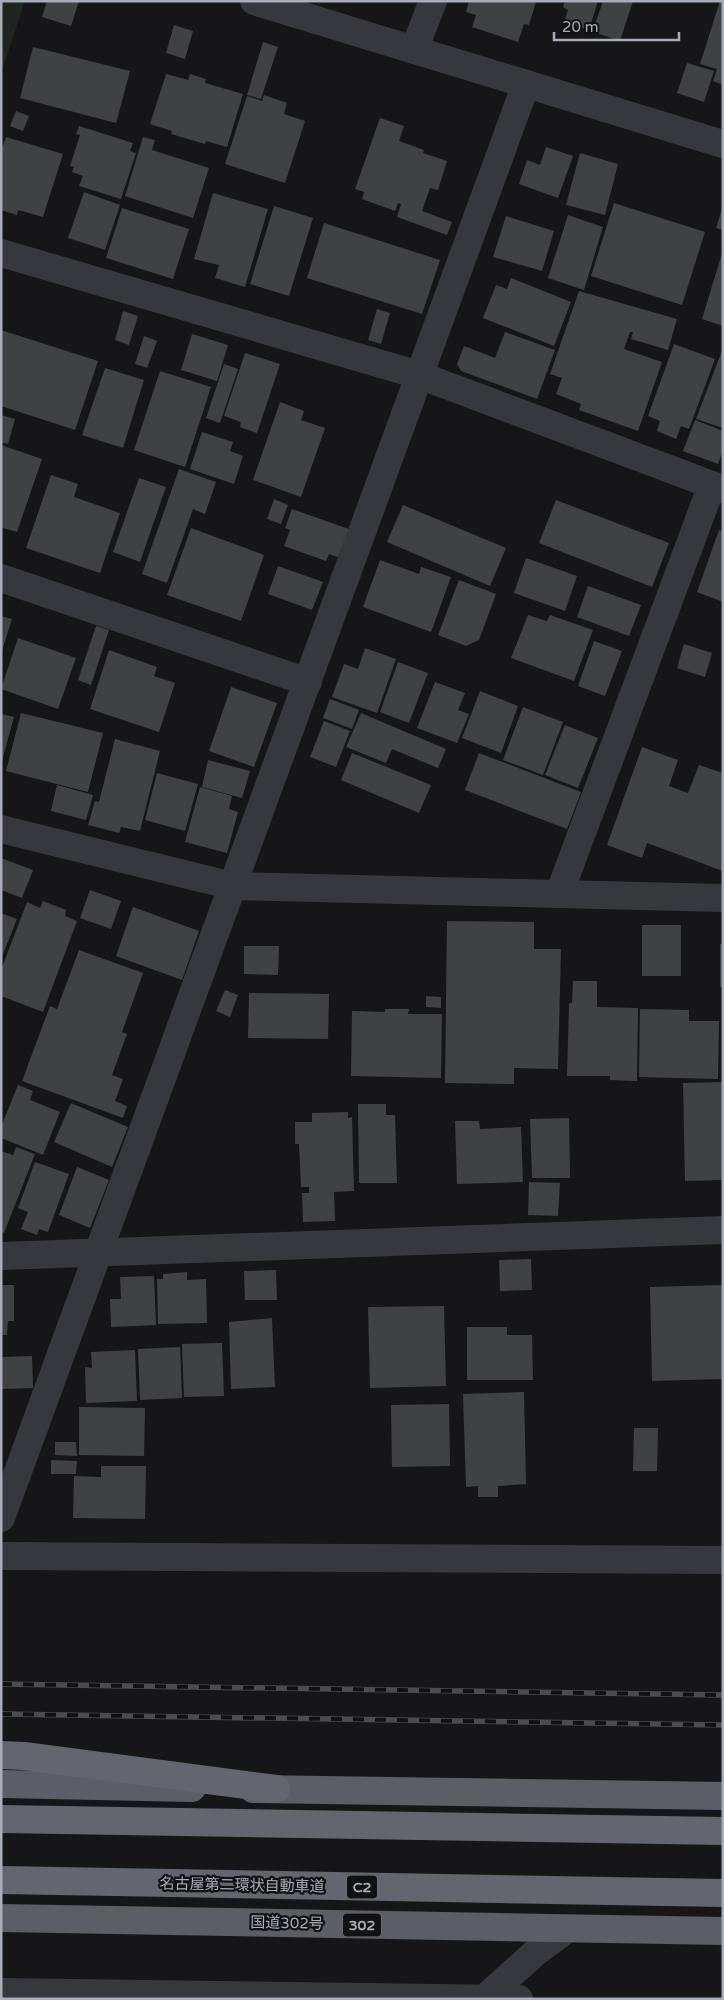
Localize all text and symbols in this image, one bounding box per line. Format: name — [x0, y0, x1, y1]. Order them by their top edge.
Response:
scale bar — [554, 10, 679, 42]
text: 20 m — [562, 18, 599, 36]
street label: 名古屋第二環状自動車道 — [159, 1875, 325, 1895]
road number: C2 — [347, 1875, 377, 1898]
street label: 国道302号 — [250, 1913, 324, 1933]
road number: 302 — [343, 1914, 381, 1936]

